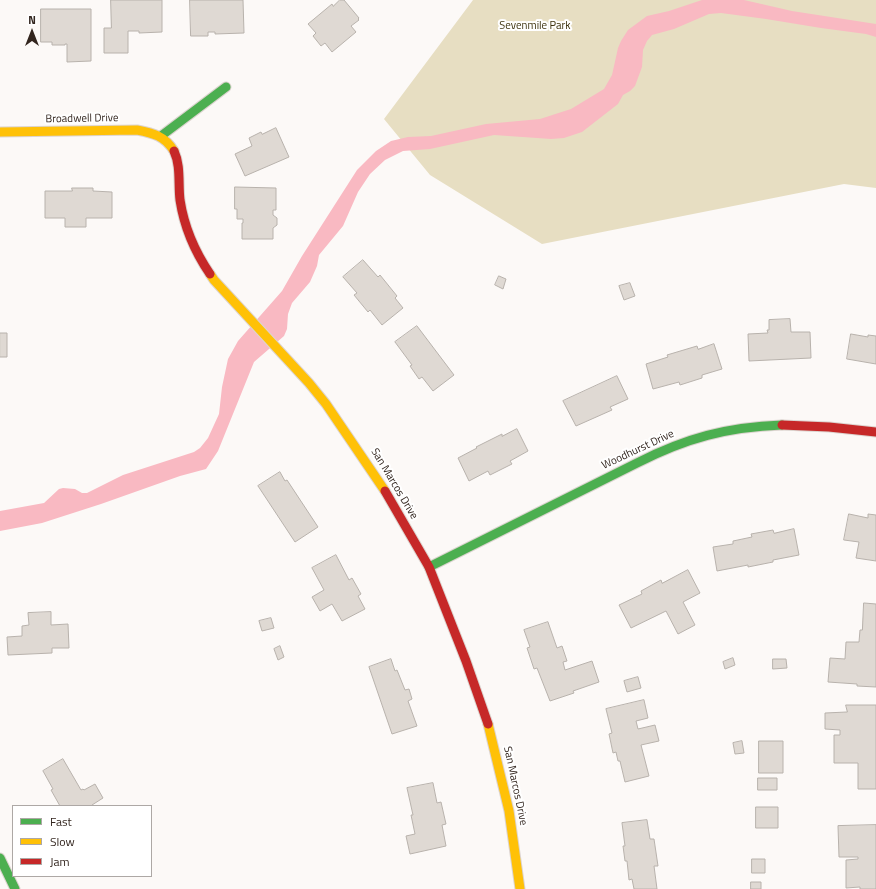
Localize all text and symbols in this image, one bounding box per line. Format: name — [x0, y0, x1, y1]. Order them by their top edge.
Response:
north arrow — [12, 12, 52, 52]
text: N — [28, 12, 36, 28]
park label: Sevenmile Park — [499, 19, 571, 33]
street label: Broadwell Drive — [45, 112, 119, 126]
street label: Woodhurst Drive — [600, 428, 676, 472]
street label: San Marcos Drive — [368, 446, 420, 522]
street label: San Marcos Drive — [500, 745, 530, 827]
legend — [12, 805, 152, 877]
text: Fast — [50, 812, 72, 831]
text: Slow — [50, 832, 75, 851]
text: Jam — [50, 852, 70, 871]

